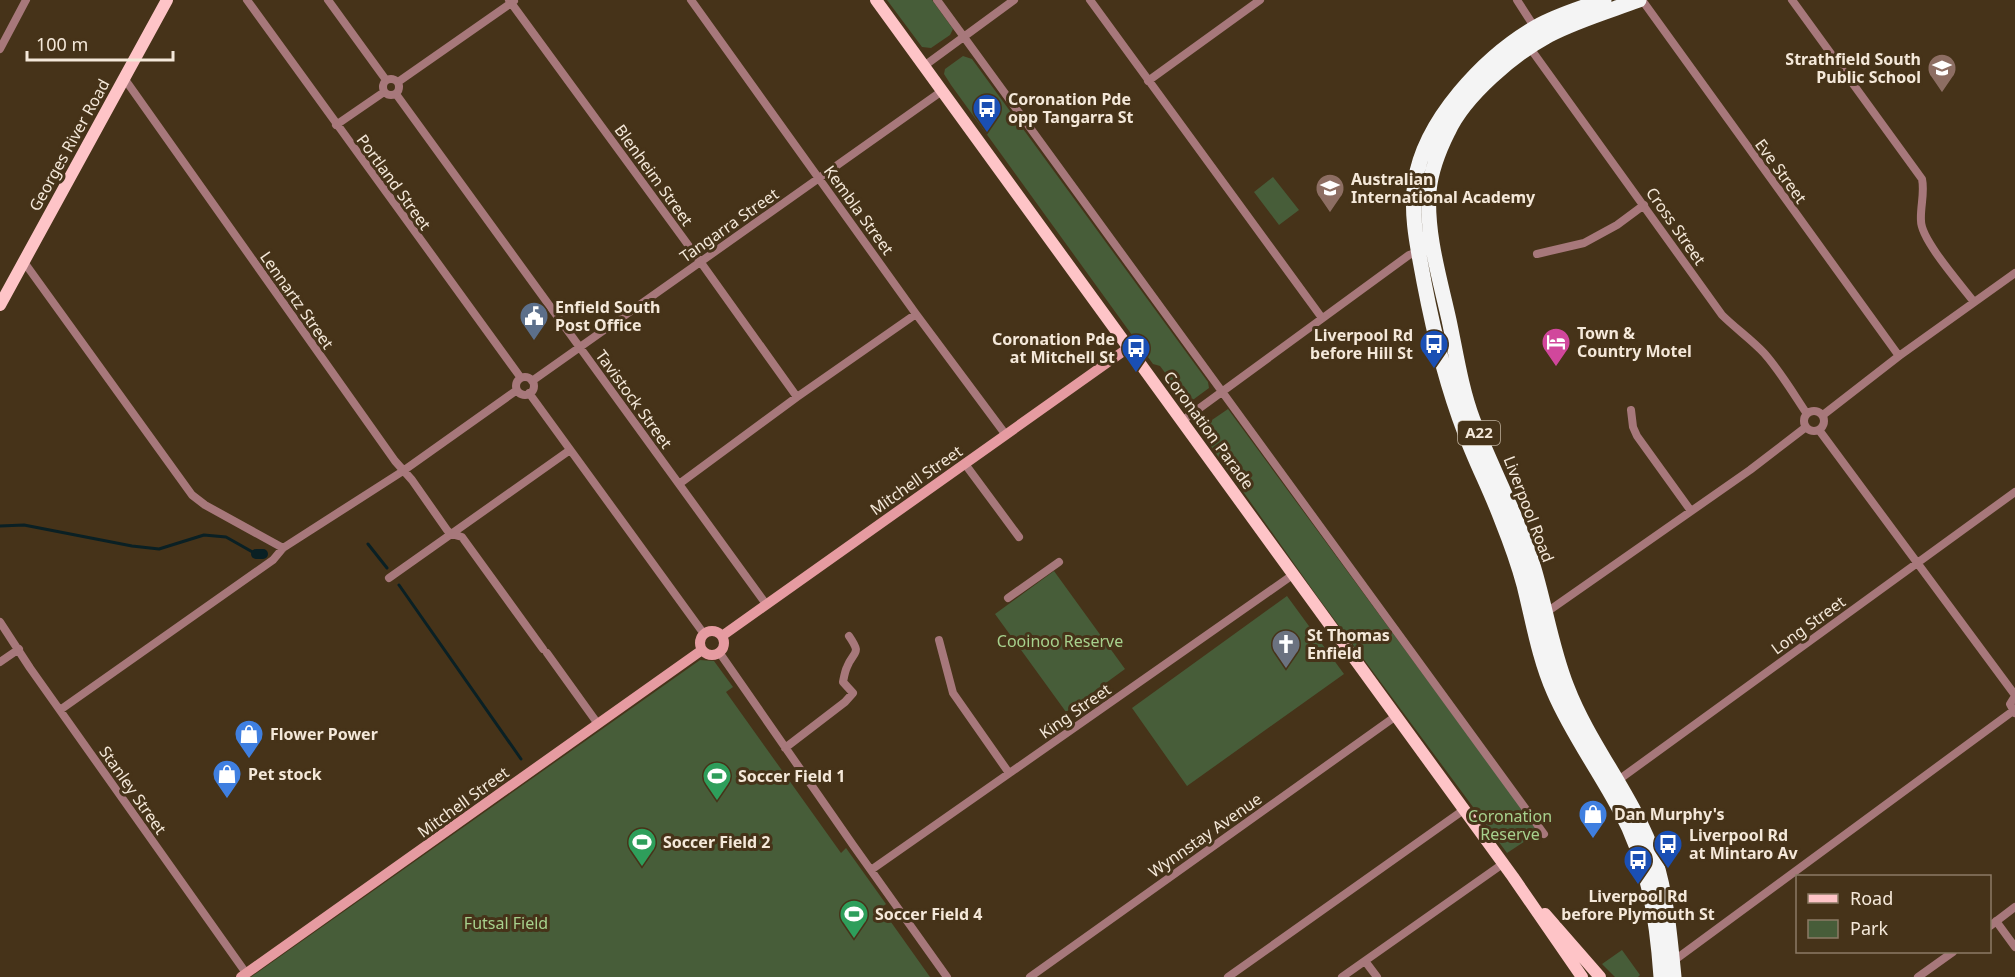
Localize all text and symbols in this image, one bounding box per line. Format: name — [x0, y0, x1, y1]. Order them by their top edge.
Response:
scale bar — [27, 24, 172, 62]
text: 100 m — [36, 32, 88, 56]
place label: Strathfield South Public School — [1785, 48, 1921, 88]
school or university icon: Strathfield South Public School — [1926, 52, 1958, 94]
street label: Georges River Road — [24, 75, 114, 215]
place label: Coronation Pde opp Tangarra St — [1008, 88, 1134, 128]
bus stop icon: Coronation Pde opp Tangarra St — [971, 92, 1003, 134]
street label: Blenheim Street — [610, 120, 698, 230]
street label: Portland Street — [352, 130, 436, 235]
street label: Eve Street — [1750, 134, 1812, 208]
street label: Kembla Street — [819, 161, 899, 259]
place label: Australian International Academy — [1351, 168, 1536, 208]
school or university icon: Australian International Academy — [1314, 172, 1346, 214]
street label: Tangarra Street — [675, 183, 783, 267]
street label: Cross Street — [1641, 183, 1711, 269]
street label: Lennartz Street — [255, 247, 339, 354]
place label: Enfield South Post Office — [555, 296, 660, 336]
public building icon: Enfield South Post Office — [518, 300, 550, 342]
place label: Town & Country Motel — [1577, 322, 1692, 362]
place label: Liverpool Rd before Hill St — [1310, 324, 1413, 364]
hotel icon: Town & Country Motel — [1540, 326, 1572, 368]
place label: Coronation Pde at Mitchell St — [992, 328, 1115, 368]
bus stop icon: Liverpool Rd before Hill St — [1418, 328, 1450, 370]
bus stop icon: Coronation Pde at Mitchell St — [1120, 332, 1152, 374]
street label: Tavistock Street — [591, 345, 677, 453]
street label: Coronation Parade — [1159, 366, 1259, 494]
road number: A22 — [1458, 421, 1500, 445]
street label: Mitchell Street — [865, 440, 967, 520]
street label: Liverpool Road — [1499, 453, 1559, 565]
street label: Long Street — [1766, 591, 1850, 659]
place label: St Thomas Enfield — [1307, 624, 1390, 664]
church icon: St Thomas Enfield — [1270, 628, 1302, 670]
park label: Cooinoo Reserve — [997, 630, 1123, 652]
street label: King Street — [1035, 678, 1115, 744]
shop icon: Flower Power — [233, 718, 265, 760]
place label: Flower Power — [270, 723, 378, 745]
street label: Stanley Street — [94, 741, 172, 839]
shop icon: Pet stock — [211, 758, 243, 800]
sports icon: Soccer Field 1 — [701, 760, 733, 802]
street label: Mitchell Street — [413, 761, 513, 843]
place label: Pet stock — [248, 763, 322, 785]
place label: Soccer Field 1 — [738, 765, 846, 787]
street label: Wynnstay Avenue — [1144, 788, 1266, 882]
shop icon: Dan Murphy's — [1577, 798, 1609, 840]
place label: Dan Murphy's — [1614, 803, 1725, 825]
park label: Coronation Reserve — [1468, 805, 1552, 845]
place label: Liverpool Rd at Mintaro Av — [1689, 824, 1799, 864]
sports icon: Soccer Field 2 — [626, 826, 658, 868]
bus stop icon: Liverpool Rd at Mintaro Av — [1652, 828, 1684, 870]
place label: Soccer Field 2 — [663, 831, 771, 853]
bus stop icon: Liverpool Rd before Plymouth St — [1622, 844, 1654, 886]
legend — [1796, 875, 1991, 953]
place label: Liverpool Rd before Plymouth St — [1561, 885, 1715, 925]
text: Road — [1850, 886, 1893, 910]
sports icon: Soccer Field 4 — [838, 898, 870, 940]
place label: Soccer Field 4 — [875, 903, 983, 925]
park label: Futsal Field — [464, 912, 548, 934]
text: Park — [1850, 916, 1888, 940]

